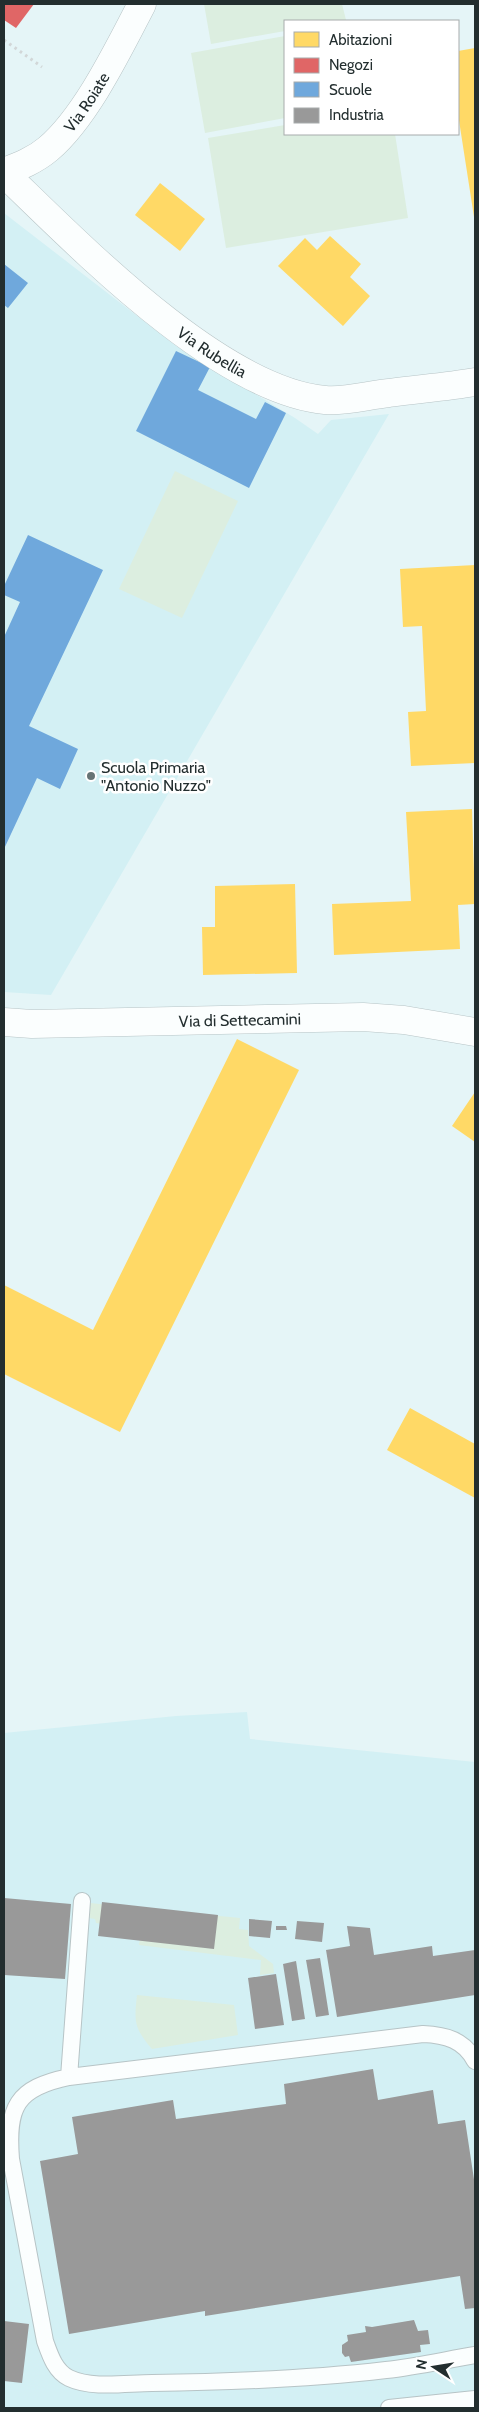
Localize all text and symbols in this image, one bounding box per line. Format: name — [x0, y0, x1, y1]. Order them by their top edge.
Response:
legend — [284, 20, 459, 135]
text: Abitazioni — [329, 31, 392, 49]
text: Negozi — [329, 56, 373, 74]
street label: Via Roiate — [60, 69, 113, 136]
text: Scuole — [329, 81, 372, 99]
text: Industria — [329, 106, 384, 124]
street label: Via Rubellia — [174, 323, 250, 381]
place label: Scuola Primaria "Antonio Nuzzo" — [101, 758, 211, 795]
marker: Scuola Primaria "Antonio Nuzzo" — [85, 770, 97, 782]
street label: Via di Settecamini — [179, 1009, 301, 1030]
north arrow — [409, 2342, 459, 2392]
text: N — [411, 2358, 431, 2371]

